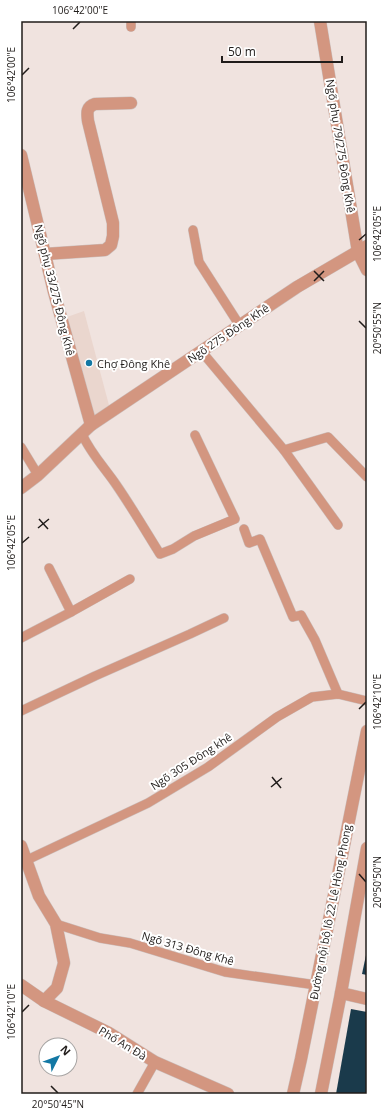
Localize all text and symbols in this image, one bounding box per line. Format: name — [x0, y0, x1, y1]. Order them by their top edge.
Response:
text: 106°42'00"E — [52, 3, 108, 17]
scale bar — [222, 38, 342, 64]
text: 50 m — [228, 43, 256, 60]
text: 106°42'00"E — [4, 47, 18, 103]
street label: Ngõ phụ 79/275 Đông Khê — [323, 78, 359, 214]
text: 106°42'05"E — [370, 206, 384, 262]
street label: Ngõ phụ 33/275 Đông Khê — [31, 223, 79, 357]
street label: Ngõ 275 Đông Khê — [184, 300, 272, 366]
text: 20°50'55"N — [370, 302, 384, 354]
place label: Chợ Đông Khê — [97, 356, 170, 371]
marker: Chợ Đông Khê — [84, 358, 94, 368]
text: 106°42'05"E — [4, 515, 18, 571]
text: 106°42'10"E — [370, 674, 384, 730]
street label: Ngõ 305 Đông khê — [147, 729, 235, 793]
street label: Đường nội bộ lô 22 Lê Hồng Phong — [306, 823, 354, 1001]
text: 20°50'50"N — [370, 856, 384, 908]
street label: Ngõ 313 Đông Khê — [140, 928, 236, 968]
text: 106°42'10"E — [4, 984, 18, 1040]
street label: Phố An Đà — [96, 1023, 150, 1063]
north arrow — [38, 1037, 78, 1077]
text: N — [57, 1042, 74, 1058]
text: 20°50'45"N — [32, 1097, 84, 1111]

